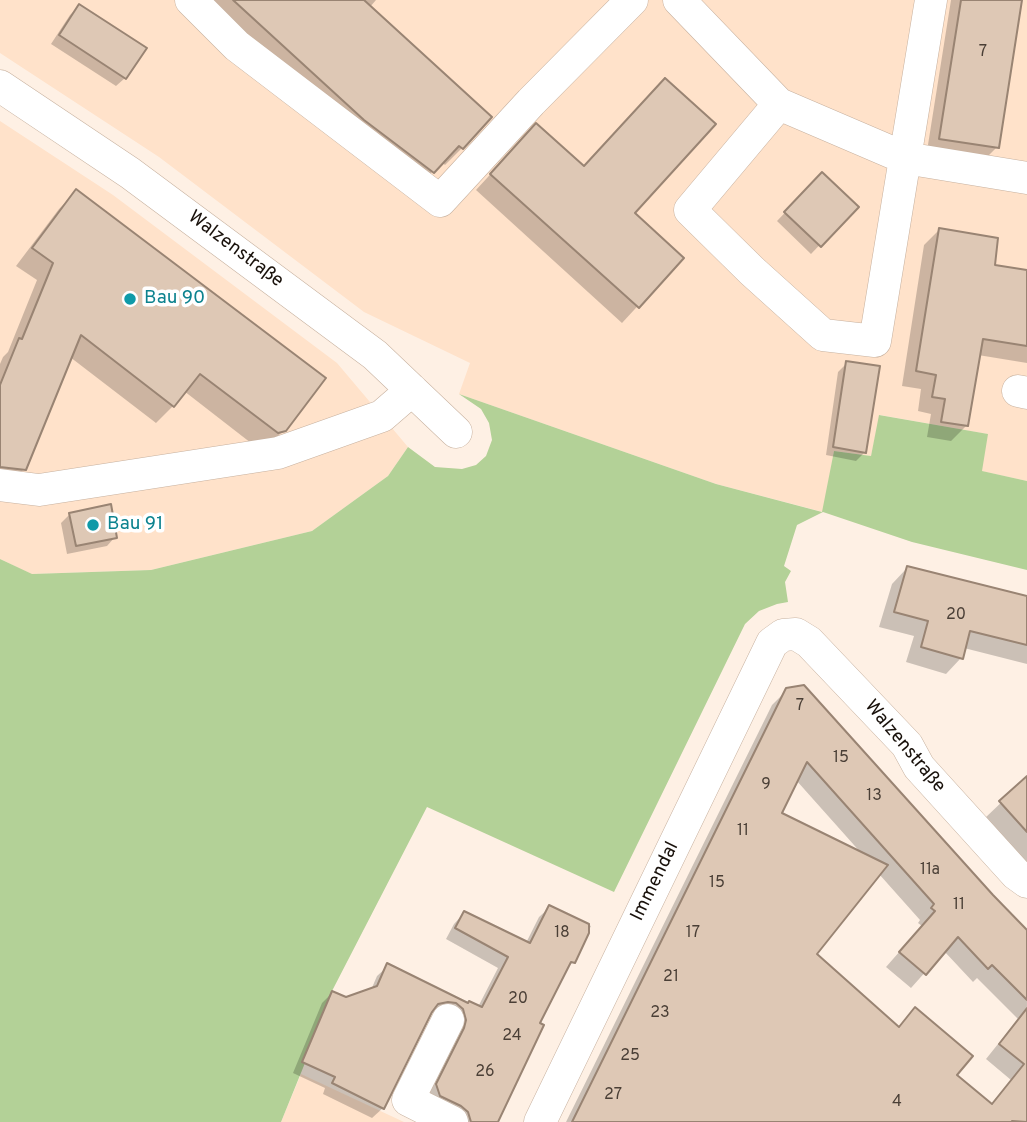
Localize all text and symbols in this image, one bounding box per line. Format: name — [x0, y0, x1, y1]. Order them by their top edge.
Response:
house number: 7 — [979, 43, 987, 63]
street label: Walzenstraße — [183, 207, 287, 293]
place label: Bau 90 — [144, 288, 205, 310]
marker: Bau 90 — [122, 291, 138, 307]
place label: Bau 91 — [107, 514, 163, 536]
marker: Bau 91 — [85, 517, 101, 533]
house number: 20 — [946, 606, 966, 626]
street label: Walzenstraße — [859, 696, 949, 798]
house number: 7 — [796, 697, 804, 717]
house number: 15 — [833, 749, 849, 769]
house number: 9 — [761, 776, 771, 796]
house number: 13 — [866, 787, 882, 807]
house number: 11 — [737, 822, 749, 842]
street label: Immendal — [627, 839, 685, 925]
house number: 11a — [920, 861, 940, 881]
house number: 15 — [709, 874, 725, 894]
house number: 11 — [953, 896, 965, 916]
house number: 18 — [554, 924, 570, 944]
house number: 17 — [686, 924, 700, 944]
house number: 21 — [663, 968, 679, 988]
house number: 20 — [508, 990, 528, 1010]
house number: 23 — [650, 1004, 670, 1024]
house number: 24 — [502, 1027, 522, 1047]
house number: 25 — [620, 1047, 640, 1067]
house number: 26 — [475, 1063, 495, 1083]
house number: 27 — [604, 1086, 622, 1106]
house number: 4 — [892, 1093, 902, 1113]

